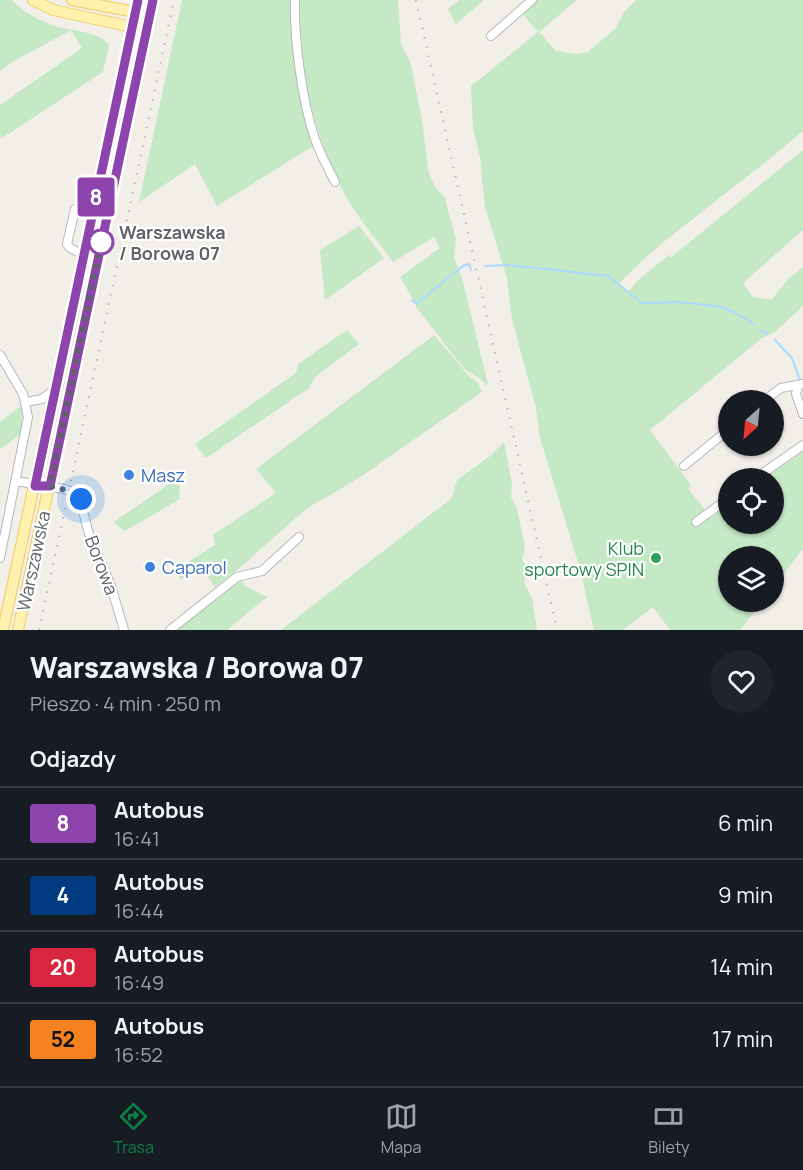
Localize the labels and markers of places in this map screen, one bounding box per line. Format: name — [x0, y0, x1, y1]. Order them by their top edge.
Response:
place label: Warszawska / Borowa 07 — [119, 220, 226, 265]
marker: Warszawska / Borowa 07 — [88, 229, 114, 255]
place label: Masz — [141, 463, 185, 487]
marker: Masz — [122, 468, 136, 482]
place label: Klub sportowy SPIN — [524, 536, 644, 581]
marker: Klub sportowy SPIN — [649, 551, 663, 565]
place label: Caparol — [162, 555, 227, 579]
marker: Caparol — [143, 560, 157, 574]

